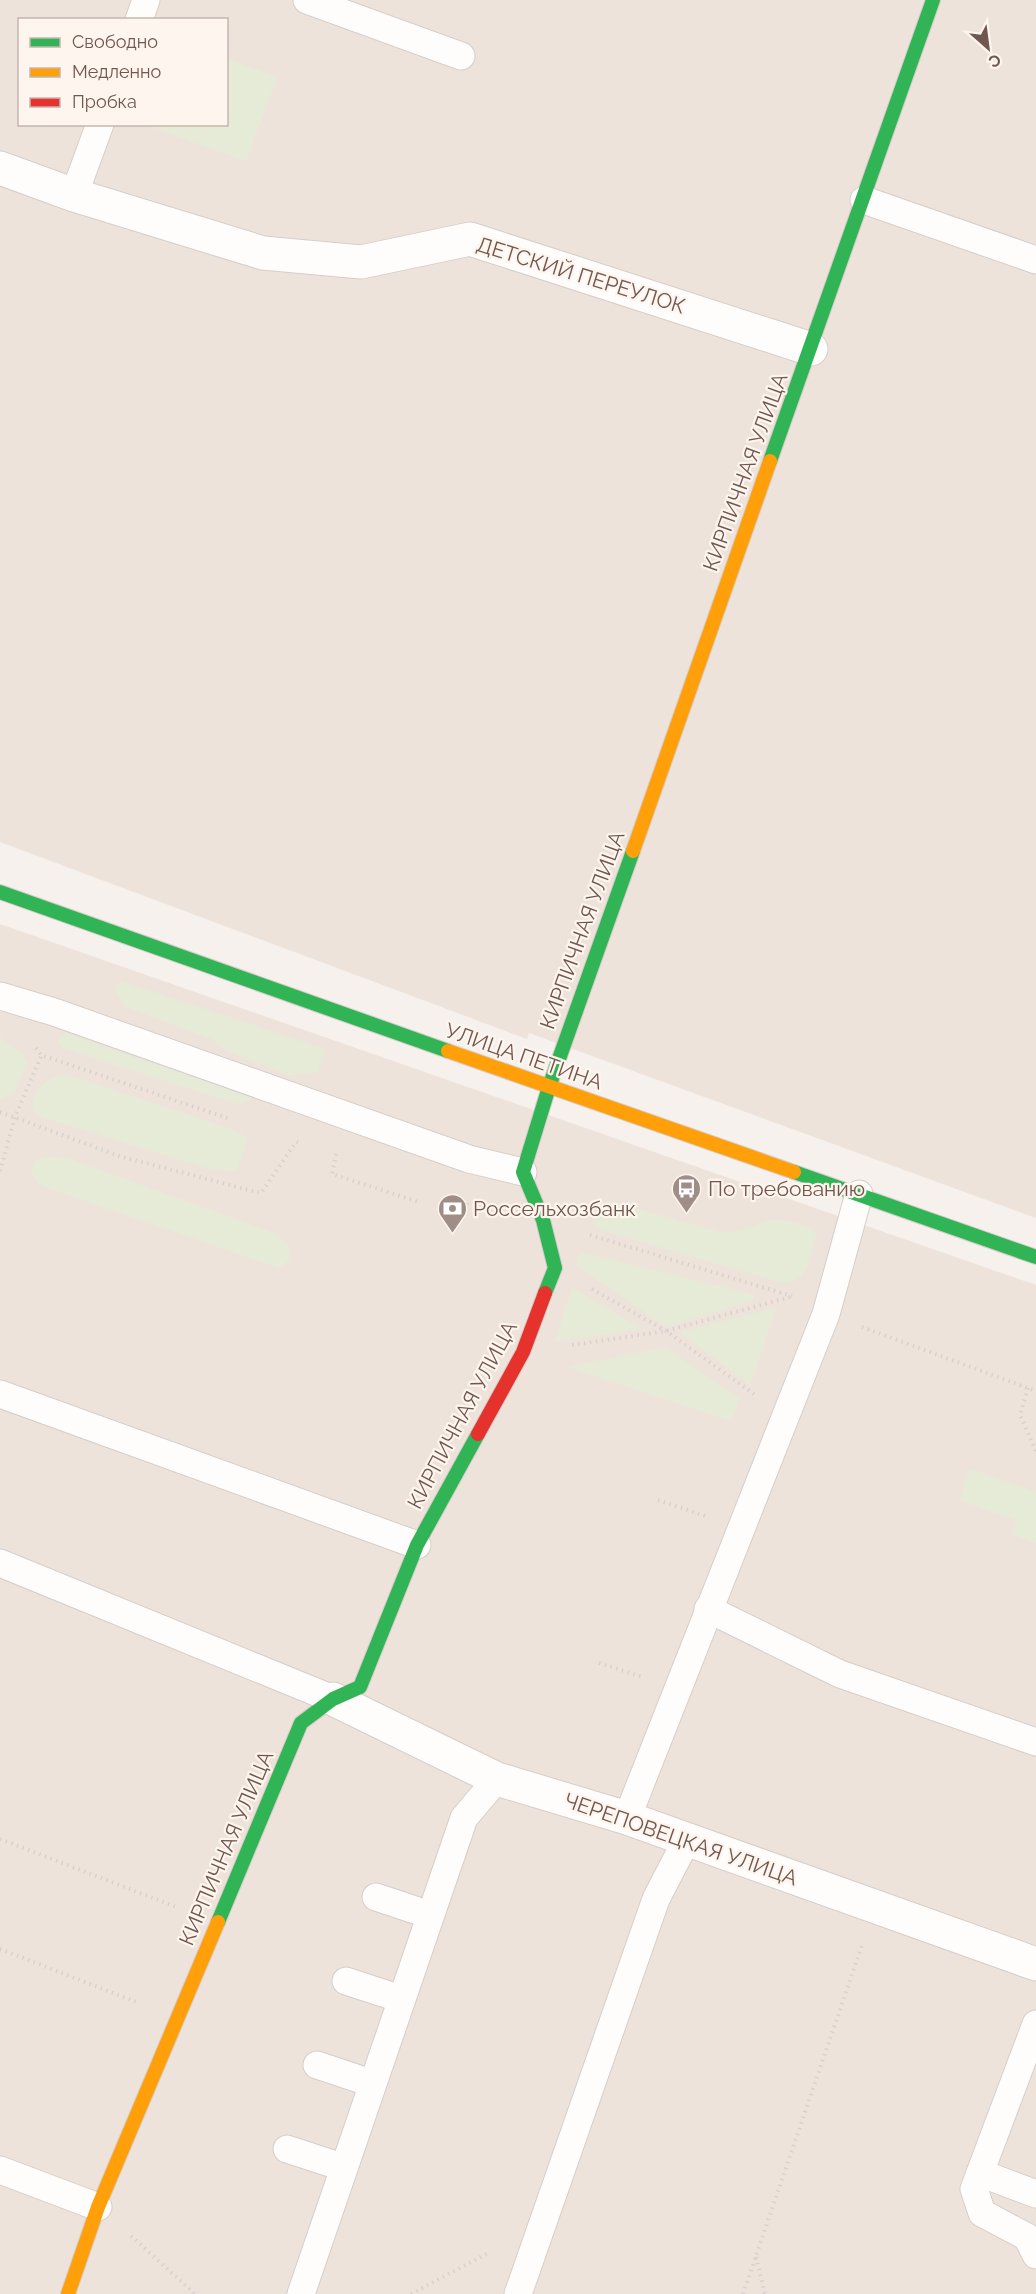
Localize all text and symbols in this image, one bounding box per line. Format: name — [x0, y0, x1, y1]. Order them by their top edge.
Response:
legend — [18, 18, 228, 126]
north arrow — [958, 18, 1018, 78]
text: Свободно — [72, 31, 158, 52]
text: С — [985, 50, 1004, 72]
text: Медленно — [72, 61, 161, 82]
text: Пробка — [72, 91, 137, 112]
street label: ДЕТСКИЙ ПЕРЕУЛОК — [474, 231, 688, 319]
street label: КИРПИЧНАЯ УЛИЦА — [698, 370, 792, 574]
street label: КИРПИЧНАЯ УЛИЦА — [535, 828, 629, 1032]
street label: УЛИЦА ПЕТИНА — [442, 1017, 606, 1095]
bus stop icon: По требованию — [671, 1172, 703, 1214]
place label: По требованию — [708, 1176, 865, 1201]
bank icon: Россельхозбанк — [436, 1192, 468, 1234]
place label: Россельхозбанк — [473, 1196, 636, 1221]
street label: КИРПИЧНАЯ УЛИЦА — [402, 1317, 522, 1513]
street label: КИРПИЧНАЯ УЛИЦА — [174, 1747, 278, 1949]
street label: ЧЕРЕПОВЕЦКАЯ УЛИЦА — [561, 1787, 801, 1891]

